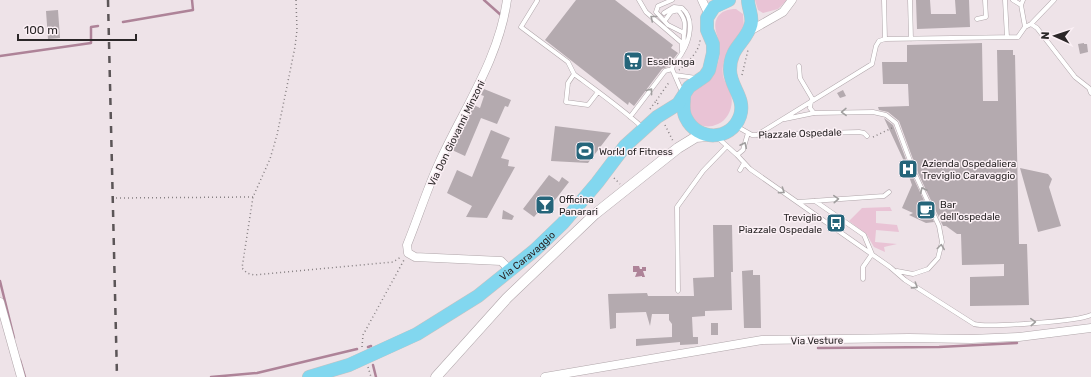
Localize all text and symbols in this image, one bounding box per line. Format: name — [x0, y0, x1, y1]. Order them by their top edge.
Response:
one-way arrow — [650, 15, 657, 22]
scale bar — [18, 16, 136, 42]
north arrow — [1035, 16, 1075, 56]
text: 100 m — [24, 23, 58, 37]
text: N — [1039, 31, 1052, 40]
supermarket icon: Esselunga — [622, 50, 644, 72]
place label: Esselunga — [647, 56, 695, 68]
street label: Via Don Giovanni Minzoni — [426, 79, 488, 188]
one-way arrow — [645, 89, 652, 96]
one-way arrow — [841, 108, 847, 117]
street label: Piazzale Ospedale — [758, 127, 842, 141]
sports icon: World of Fitness — [574, 140, 596, 162]
one-way arrow — [739, 142, 747, 149]
place label: World of Fitness — [599, 146, 673, 158]
hospital icon: Azienda Ospedaliera Treviglio Caravaggio — [897, 158, 919, 180]
place label: Azienda Ospedaliera Treviglio Caravaggio — [922, 158, 1016, 182]
one-way arrow — [778, 186, 785, 194]
one-way arrow — [919, 187, 927, 194]
bar icon: Officina Panarari — [534, 194, 556, 216]
place label: Officina Panarari — [559, 194, 598, 218]
one-way arrow — [833, 195, 839, 204]
cafe icon: Bar dell'ospedale — [915, 199, 937, 221]
place label: Bar dell'ospedale — [940, 199, 1001, 223]
place label: Treviglio Piazzale Ospedale — [739, 212, 822, 236]
bus stop icon: Treviglio Piazzale Ospedale — [825, 212, 847, 234]
street label: Via Caravaggio — [497, 229, 558, 283]
one-way arrow — [936, 244, 945, 250]
one-way arrow — [911, 281, 918, 289]
one-way arrow — [1030, 318, 1036, 327]
street label: Via Vesture — [791, 335, 844, 347]

